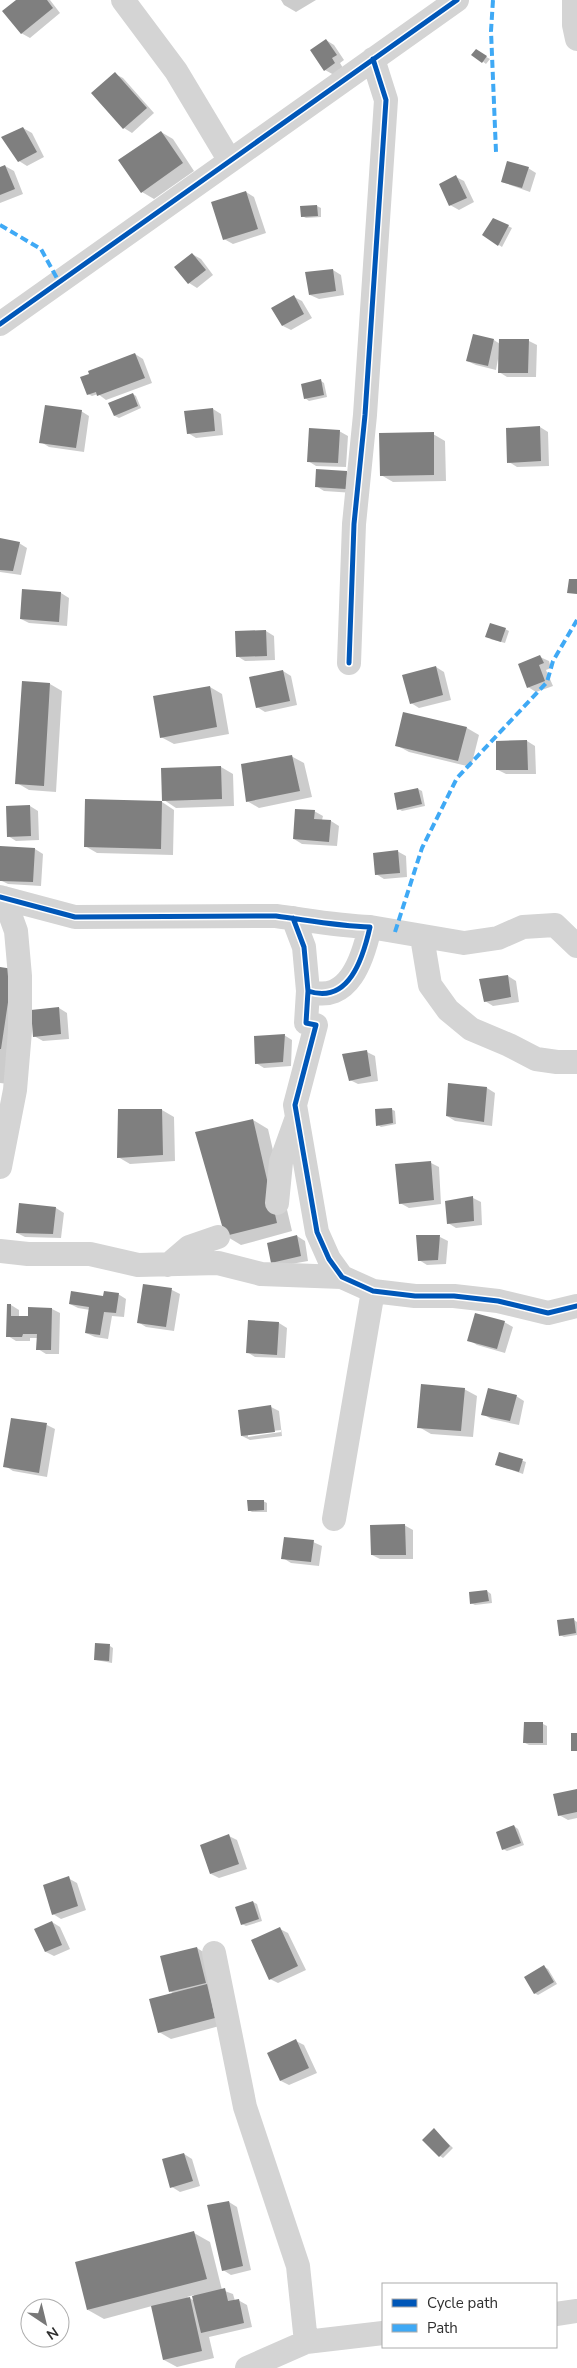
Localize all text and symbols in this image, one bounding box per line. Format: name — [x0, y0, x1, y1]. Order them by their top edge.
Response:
legend — [382, 2283, 557, 2348]
text: Cycle path — [427, 2293, 498, 2313]
north arrow — [20, 2298, 70, 2348]
text: Path — [427, 2318, 458, 2338]
text: N — [42, 2322, 62, 2344]

